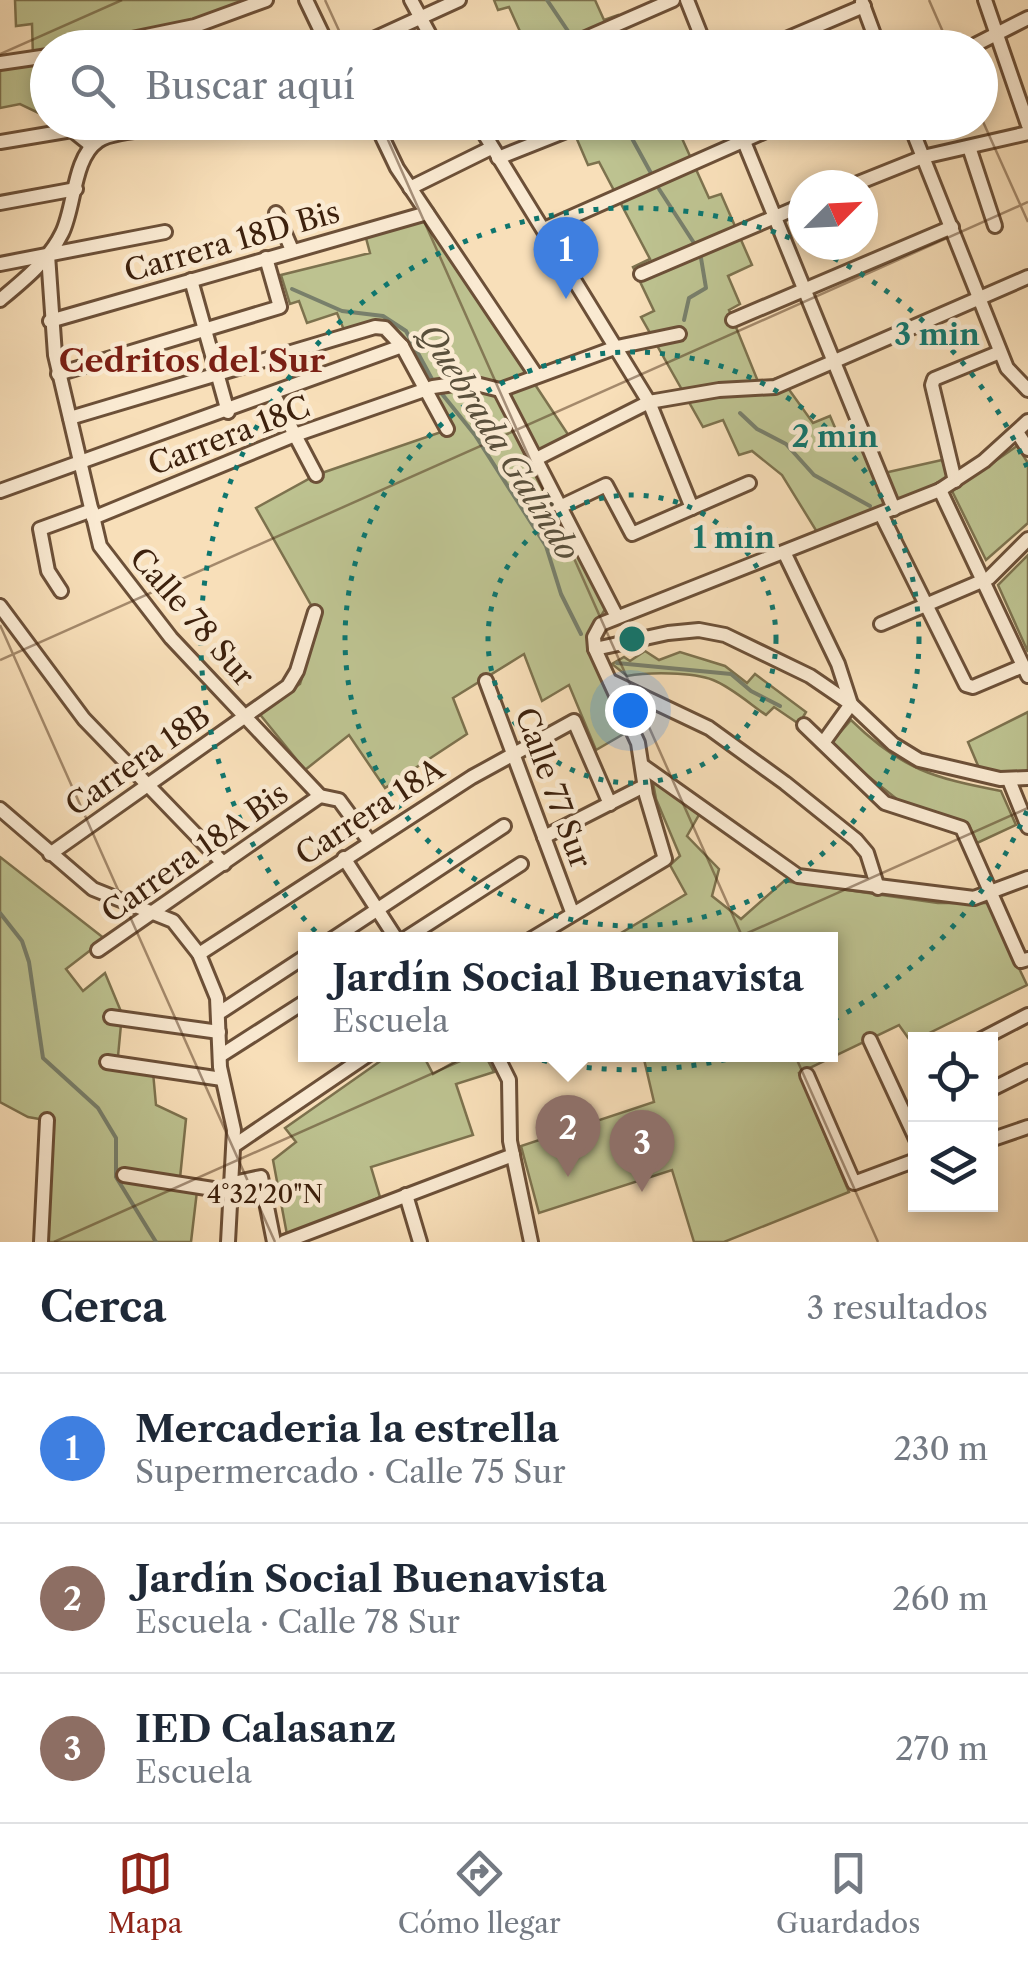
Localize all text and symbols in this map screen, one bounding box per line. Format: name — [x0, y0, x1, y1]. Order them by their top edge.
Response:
search box — [30, 30, 998, 140]
icon: search — [65, 58, 120, 113]
text: Buscar aquí — [145, 62, 355, 109]
north arrow — [788, 170, 878, 260]
street label: Carrera 18D Bis — [120, 193, 344, 290]
pin: 1 — [534, 216, 598, 299]
water label: Quebrada Galindo — [411, 316, 588, 567]
text: 3 min — [894, 316, 980, 353]
district label: Cedritos del Sur — [59, 341, 326, 380]
street label: Carrera 18C — [143, 388, 315, 483]
text: 2 min — [792, 418, 879, 455]
text: 1 min — [693, 519, 776, 556]
street label: Calle 78 Sur — [122, 540, 263, 694]
centre of rings — [614, 621, 650, 657]
your location — [605, 685, 656, 736]
street label: Carrera 18B — [58, 697, 217, 824]
street label: Calle 77 Sur — [507, 702, 600, 874]
street label: Carrera 18A — [289, 750, 451, 873]
street label: Carrera 18A Bis — [94, 775, 295, 931]
popup — [298, 932, 838, 1062]
text: Jardín Social Buenavista — [332, 954, 804, 1001]
text: Escuela — [332, 1001, 449, 1040]
map controls — [908, 1032, 998, 1212]
button: locate — [908, 1032, 998, 1122]
pin: 2 — [536, 1094, 600, 1177]
pin: 3 — [610, 1110, 674, 1192]
button: layers — [908, 1122, 998, 1212]
text: 4°32'20"N — [207, 1179, 323, 1210]
text: Cerca — [40, 1281, 166, 1333]
text: 3 resultados — [806, 1288, 988, 1327]
text: Mercaderia la estrella — [135, 1405, 559, 1452]
text: 1 — [65, 1429, 80, 1468]
text: 230 m — [893, 1429, 988, 1468]
text: Supermercado · Calle 75 Sur — [135, 1452, 566, 1491]
text: Jardín Social Buenavista — [135, 1555, 607, 1602]
text: 2 — [63, 1579, 82, 1618]
text: 260 m — [892, 1579, 988, 1618]
text: Escuela · Calle 78 Sur — [135, 1602, 460, 1641]
text: IED Calasanz — [135, 1705, 396, 1752]
text: 3 — [63, 1729, 82, 1768]
text: 270 m — [895, 1729, 988, 1768]
text: Escuela — [135, 1752, 252, 1791]
tab: Mapa — [108, 1846, 183, 1940]
tab: Cómo llegar — [398, 1846, 561, 1940]
tab: Guardados — [776, 1846, 920, 1940]

